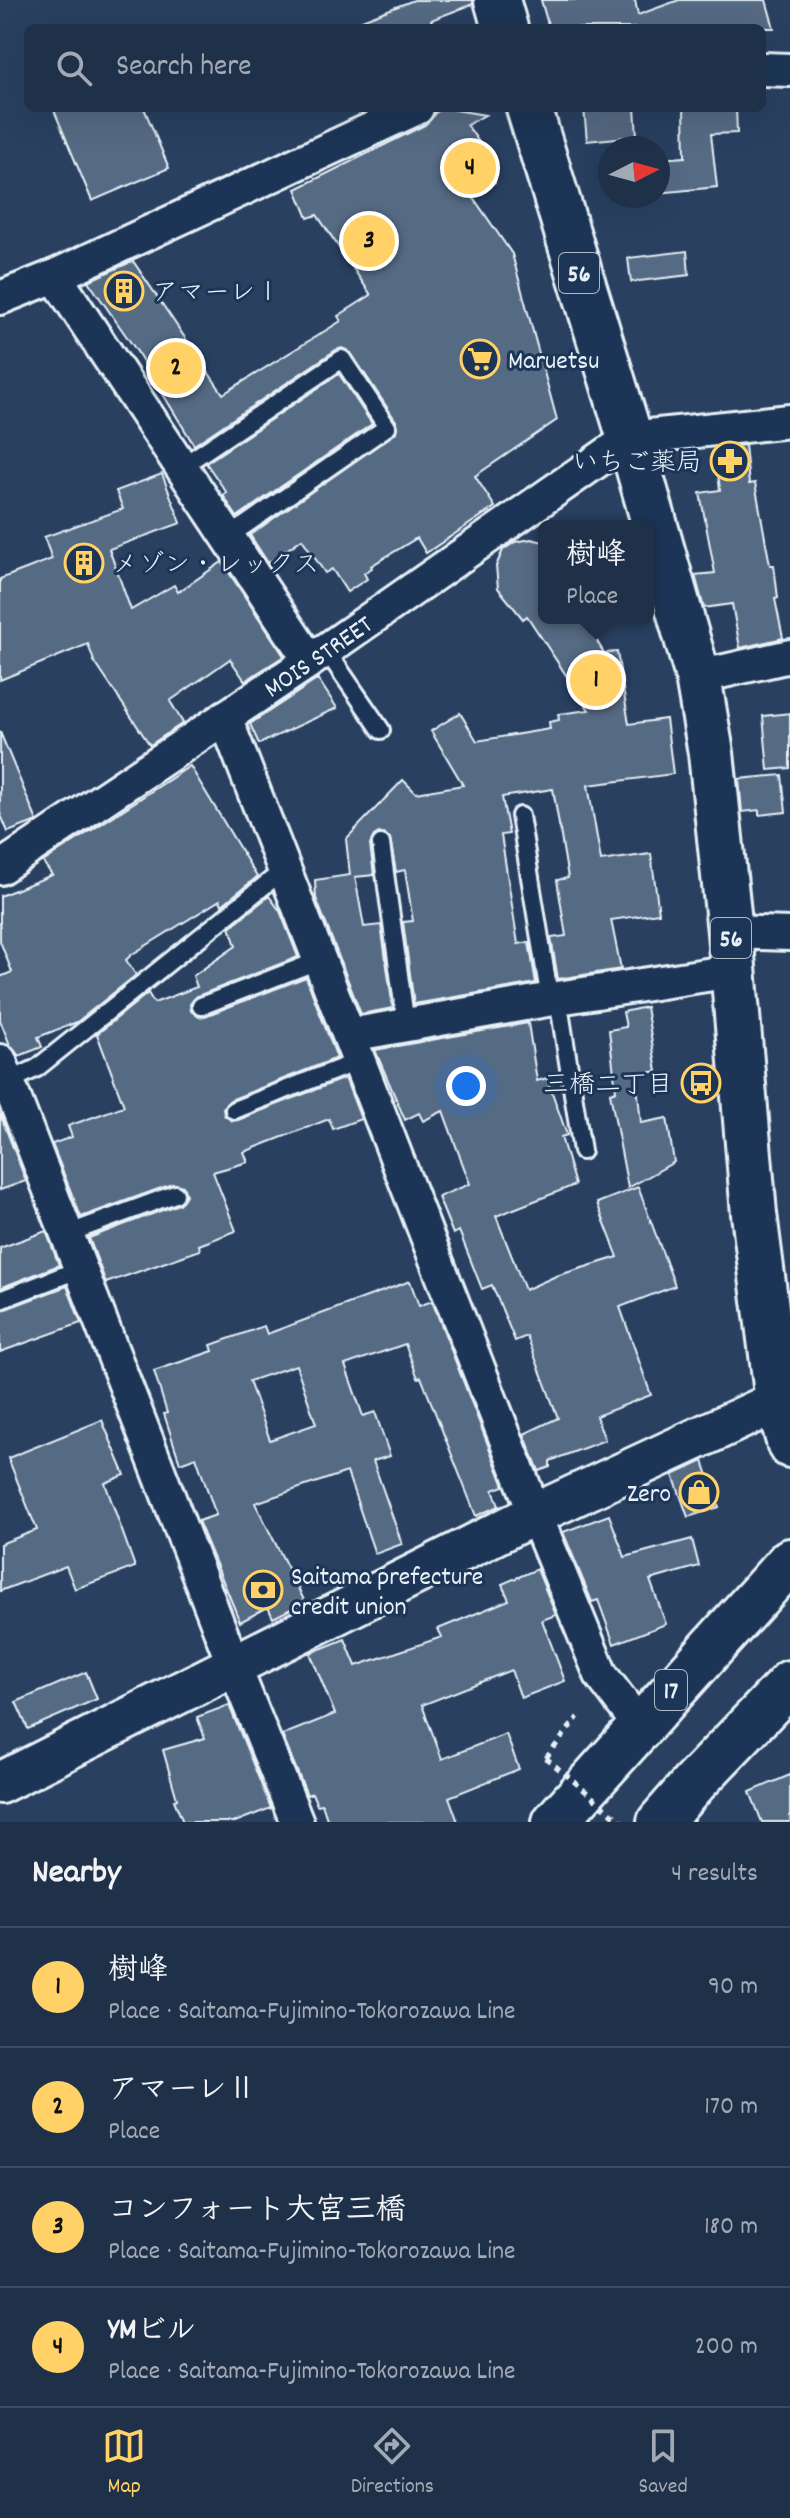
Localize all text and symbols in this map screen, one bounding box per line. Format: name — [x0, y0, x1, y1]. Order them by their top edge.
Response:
search box — [24, 24, 766, 112]
icon: search — [52, 46, 96, 90]
text: Search here — [116, 47, 252, 90]
north arrow — [598, 136, 670, 208]
pin: 4 — [444, 138, 496, 198]
pin: 3 — [343, 211, 395, 271]
road number: 56 — [559, 253, 599, 293]
building icon: アマーレⅠ — [103, 270, 145, 312]
place label: アマーレⅠ — [152, 276, 281, 313]
pin: 2 — [150, 338, 202, 398]
supermarket icon: Maruetsu — [459, 338, 501, 380]
place label: Maruetsu — [508, 344, 599, 381]
pharmacy icon: いちご薬局 — [709, 440, 751, 482]
place label: いちご薬局 — [572, 446, 702, 483]
popup — [538, 520, 654, 624]
text: 樹峰 — [566, 536, 626, 579]
building icon: メゾン・レックス — [63, 542, 105, 584]
place label: メゾン・レックス — [112, 548, 319, 585]
text: Place — [566, 579, 618, 616]
street label: MOIS STREET — [258, 608, 382, 708]
pin: 1 — [570, 650, 622, 710]
road number: 56 — [711, 918, 751, 958]
bus stop icon: 三橋二丁目 — [680, 1062, 722, 1104]
your location — [446, 1066, 486, 1106]
place label: 三橋二丁目 — [543, 1068, 673, 1105]
shop icon: Zero — [678, 1471, 720, 1513]
place label: Zero — [627, 1477, 671, 1514]
place label: Saitama prefecture credit union — [291, 1560, 483, 1627]
bank icon: Saitama prefecture credit union — [242, 1569, 284, 1611]
road number: 17 — [655, 1670, 687, 1710]
text: Nearby — [32, 1850, 121, 1899]
text: 4 results — [671, 1856, 758, 1893]
text: 樹峰 — [108, 1951, 168, 1994]
text: 1 — [55, 1969, 61, 2006]
text: 90 m — [708, 1969, 758, 2006]
text: Place · Saitama-Fujimino-Tokorozawa Line — [108, 1994, 515, 2031]
text: アマーレⅡ — [108, 2071, 257, 2114]
text: 2 — [52, 2089, 64, 2126]
text: 170 m — [704, 2089, 758, 2126]
text: Place — [108, 2114, 160, 2151]
text: コンフォート大宮三橋 — [108, 2191, 406, 2234]
text: 3 — [52, 2209, 64, 2246]
text: 180 m — [704, 2209, 758, 2246]
text: Place · Saitama-Fujimino-Tokorozawa Line — [108, 2234, 515, 2271]
text: YMビル — [108, 2311, 196, 2354]
text: 4 — [53, 2329, 63, 2366]
text: 200 m — [694, 2329, 758, 2366]
text: Place · Saitama-Fujimino-Tokorozawa Line — [108, 2354, 515, 2391]
tab: Map — [102, 2424, 146, 2503]
tab: Directions — [351, 2424, 434, 2503]
tab: Saved — [639, 2424, 688, 2503]

